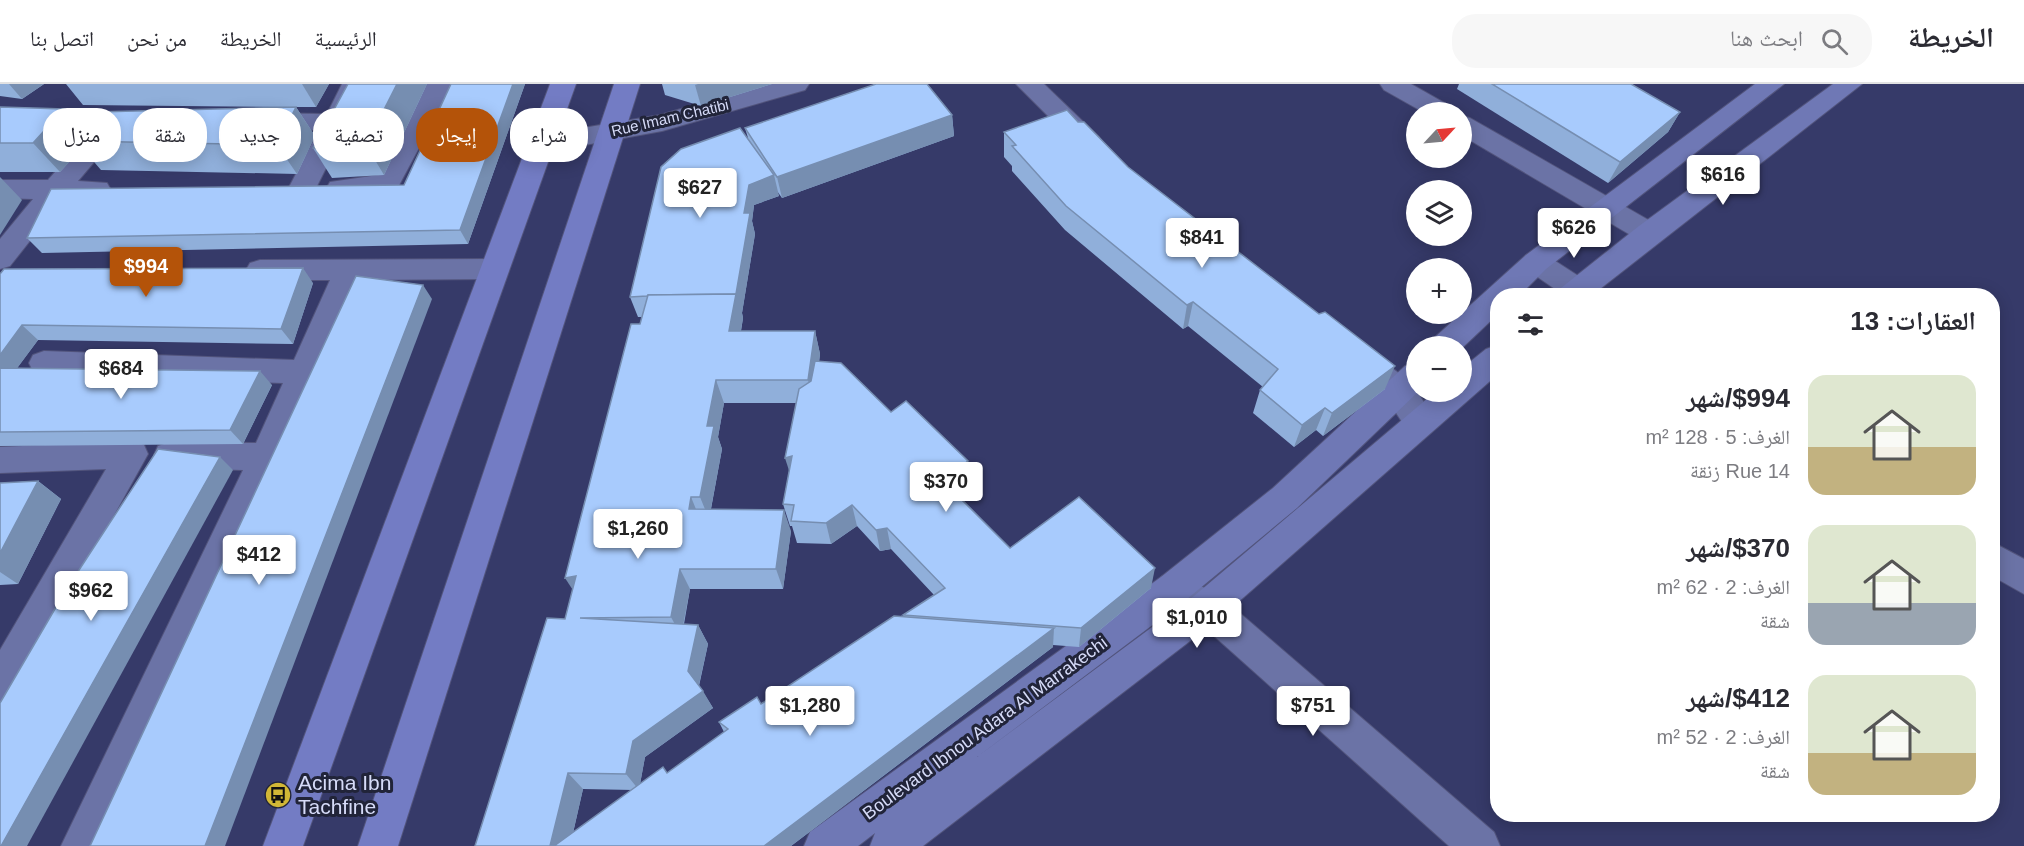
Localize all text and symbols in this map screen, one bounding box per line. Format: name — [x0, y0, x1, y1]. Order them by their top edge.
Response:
search box — [1452, 14, 1872, 68]
text: الخريطة — [1908, 22, 1994, 53]
icon: search — [1818, 25, 1851, 58]
text: ابحث هنا — [1730, 26, 1803, 51]
text: اتصل بنا — [30, 27, 94, 50]
text: من نحن — [127, 27, 187, 50]
text: الخريطة — [220, 27, 282, 50]
text: الرئيسية — [315, 27, 377, 50]
street label: Rue Imam Chatibi — [609, 96, 730, 139]
north arrow — [1406, 102, 1472, 168]
map controls — [1406, 102, 1472, 402]
chip: منزل — [43, 108, 121, 162]
chip: شقة — [133, 108, 207, 162]
chip: جديد — [219, 108, 301, 162]
chip: تصفية — [313, 108, 404, 162]
chip: إيجار — [416, 108, 498, 162]
chip: شراء — [510, 108, 588, 162]
pin: $616 — [1687, 155, 1759, 206]
text: $616 — [1701, 163, 1745, 185]
pin: $627 — [664, 168, 736, 219]
text: $627 — [678, 176, 722, 198]
button: layers — [1406, 180, 1472, 246]
pin: $626 — [1538, 208, 1610, 259]
text: $626 — [1552, 216, 1596, 238]
pin: $841 — [1166, 218, 1238, 269]
text: $841 — [1180, 226, 1224, 248]
pin: $994 — [110, 247, 182, 298]
text: $994 — [124, 255, 168, 277]
button: + — [1406, 258, 1472, 324]
text: العقارات: 13 — [1850, 306, 1976, 336]
icon: filters — [1514, 308, 1547, 341]
button: − — [1406, 336, 1472, 402]
pin: $684 — [85, 349, 157, 400]
text: $684 — [99, 357, 143, 379]
text: $994/شهر — [1686, 383, 1790, 413]
icon: home — [1856, 399, 1928, 471]
text: الغرف: 5 · 128 m² — [1645, 426, 1790, 448]
text: Rue 14 زنقة — [1690, 460, 1790, 482]
pin: $370 — [910, 462, 982, 513]
text: $370 — [924, 470, 968, 492]
pin: $1,260 — [589, 509, 687, 560]
text: $1,260 — [607, 517, 669, 539]
text: $370/شهر — [1686, 533, 1790, 563]
pin: $412 — [223, 535, 295, 586]
text: $412 — [237, 543, 281, 565]
icon: home — [1856, 549, 1928, 621]
pin: $962 — [55, 571, 127, 622]
text: الغرف: 2 · 62 m² — [1657, 576, 1790, 598]
text: $962 — [69, 579, 113, 601]
pin: $1,010 — [1148, 598, 1246, 649]
text: $1,010 — [1166, 606, 1228, 628]
text: شقة — [1760, 610, 1790, 632]
street label: Boulevard Ibnou Adara Al Marrakechi — [859, 633, 1111, 823]
text: $412/شهر — [1686, 683, 1790, 713]
pin: $1,280 — [761, 686, 859, 737]
pin: $751 — [1277, 686, 1349, 737]
text: $1,280 — [779, 694, 841, 716]
text: $751 — [1291, 694, 1335, 716]
icon: home — [1856, 699, 1928, 771]
text: الغرف: 2 · 52 m² — [1657, 726, 1790, 748]
text: شقة — [1760, 760, 1790, 782]
place label: Acima Ibn Tachfine — [298, 771, 391, 818]
bus stop icon: Acima Ibn Tachfine — [263, 780, 293, 810]

